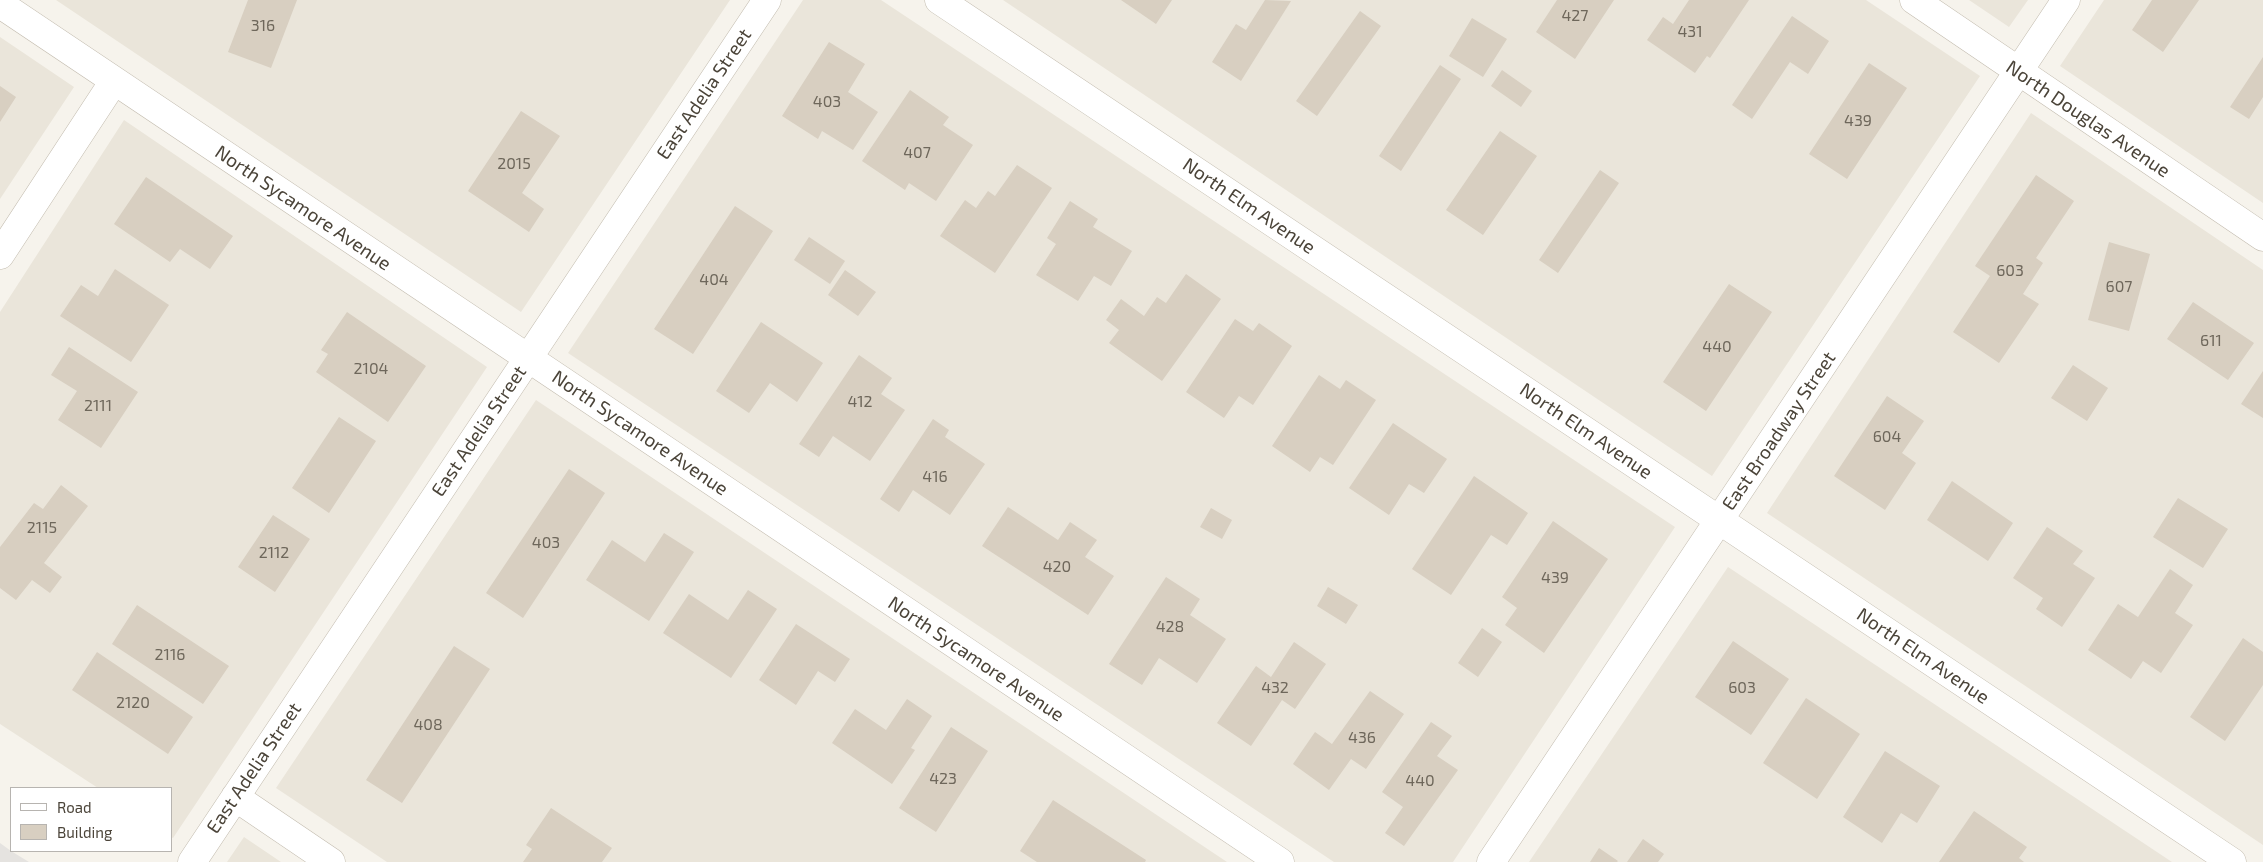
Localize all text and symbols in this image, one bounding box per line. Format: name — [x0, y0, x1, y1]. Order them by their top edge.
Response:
house number: 427 — [1561, 6, 1589, 26]
house number: 316 — [251, 16, 275, 36]
house number: 431 — [1677, 22, 1703, 42]
street label: East Adelia Street — [652, 24, 756, 164]
street label: North Douglas Avenue — [2002, 56, 2174, 182]
house number: 403 — [813, 92, 841, 112]
house number: 439 — [1844, 111, 1872, 131]
street label: North Sycamore Avenue — [211, 141, 395, 275]
house number: 407 — [903, 143, 931, 163]
street label: North Elm Avenue — [1178, 153, 1320, 259]
house number: 2015 — [497, 154, 531, 174]
house number: 603 — [1996, 261, 2024, 281]
house number: 404 — [699, 270, 729, 290]
house number: 607 — [2106, 277, 2132, 297]
house number: 611 — [2200, 331, 2222, 351]
house number: 440 — [1702, 337, 1732, 357]
street label: East Broadway Street — [1717, 347, 1841, 515]
house number: 2104 — [354, 359, 388, 379]
street label: East Adelia Street — [427, 361, 531, 501]
street label: North Sycamore Avenue — [548, 366, 732, 500]
street label: North Elm Avenue — [1515, 378, 1657, 484]
house number: 412 — [847, 392, 873, 412]
house number: 2111 — [84, 396, 112, 416]
house number: 604 — [1873, 427, 1901, 447]
house number: 416 — [922, 467, 948, 487]
house number: 2115 — [27, 518, 57, 538]
house number: 403 — [532, 533, 560, 553]
house number: 2112 — [259, 543, 289, 563]
house number: 420 — [1043, 557, 1071, 577]
house number: 439 — [1541, 568, 1569, 588]
street label: North Sycamore Avenue — [884, 592, 1068, 726]
street label: North Elm Avenue — [1852, 603, 1994, 709]
house number: 428 — [1156, 617, 1184, 637]
house number: 2116 — [155, 645, 185, 665]
house number: 432 — [1261, 678, 1289, 698]
house number: 603 — [1728, 678, 1756, 698]
house number: 2120 — [116, 693, 150, 713]
street label: East Adelia Street — [202, 698, 306, 838]
house number: 408 — [413, 715, 443, 735]
house number: 436 — [1348, 728, 1376, 748]
house number: 423 — [929, 769, 957, 789]
house number: 440 — [1405, 771, 1435, 791]
legend — [10, 787, 172, 852]
text: Road — [57, 798, 92, 816]
text: Building — [57, 823, 112, 841]

